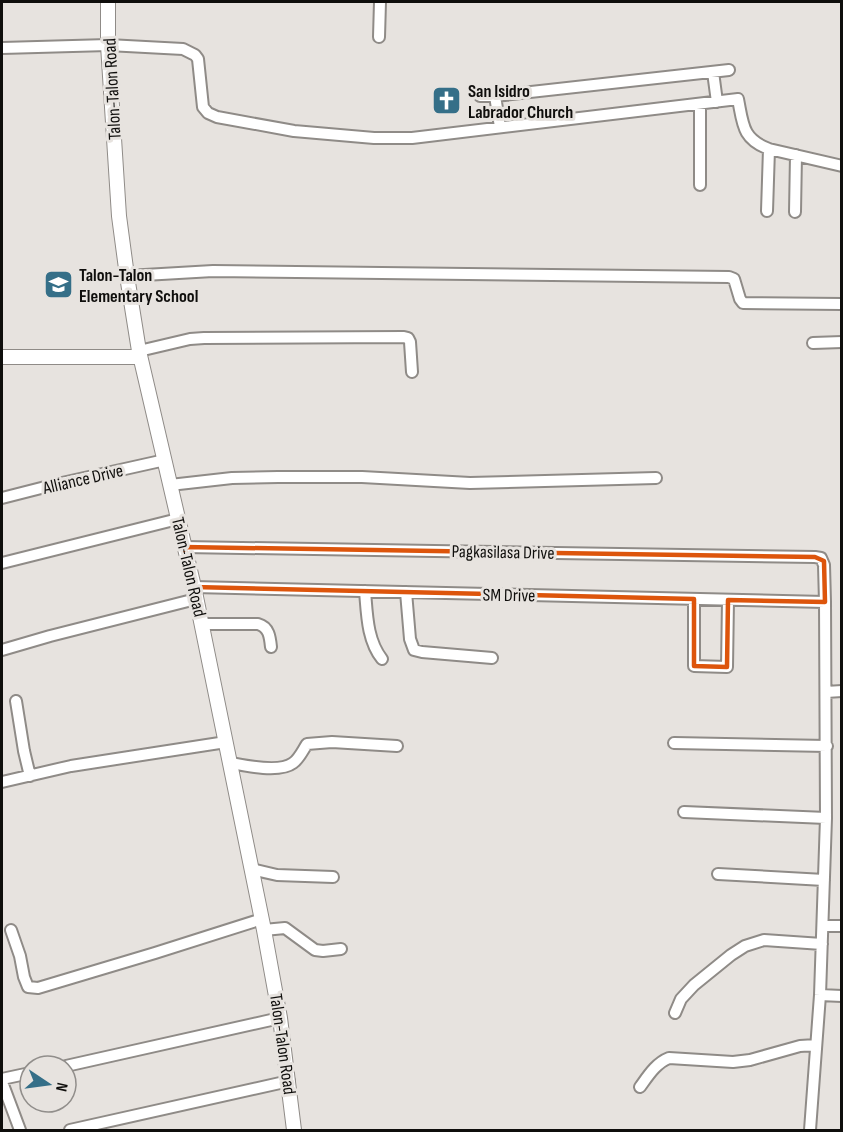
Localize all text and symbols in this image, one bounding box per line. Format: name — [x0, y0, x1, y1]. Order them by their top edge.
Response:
street label: Talon-Talon Road — [99, 38, 126, 140]
place label: San Isidro Labrador Church — [468, 81, 573, 123]
church icon: San Isidro Labrador Church — [431, 85, 463, 117]
place label: Talon-Talon Elementary School — [79, 265, 198, 307]
school or university icon: Talon-Talon Elementary School — [42, 269, 74, 301]
street label: Alliance Drive — [40, 460, 125, 499]
street label: Talon-Talon Road — [167, 515, 210, 619]
street label: Pagkasilasa Drive — [451, 541, 555, 564]
street label: SM Drive — [482, 585, 536, 606]
street label: Talon-Talon Road — [265, 992, 300, 1096]
north arrow — [18, 1054, 78, 1114]
text: N — [51, 1081, 71, 1093]

